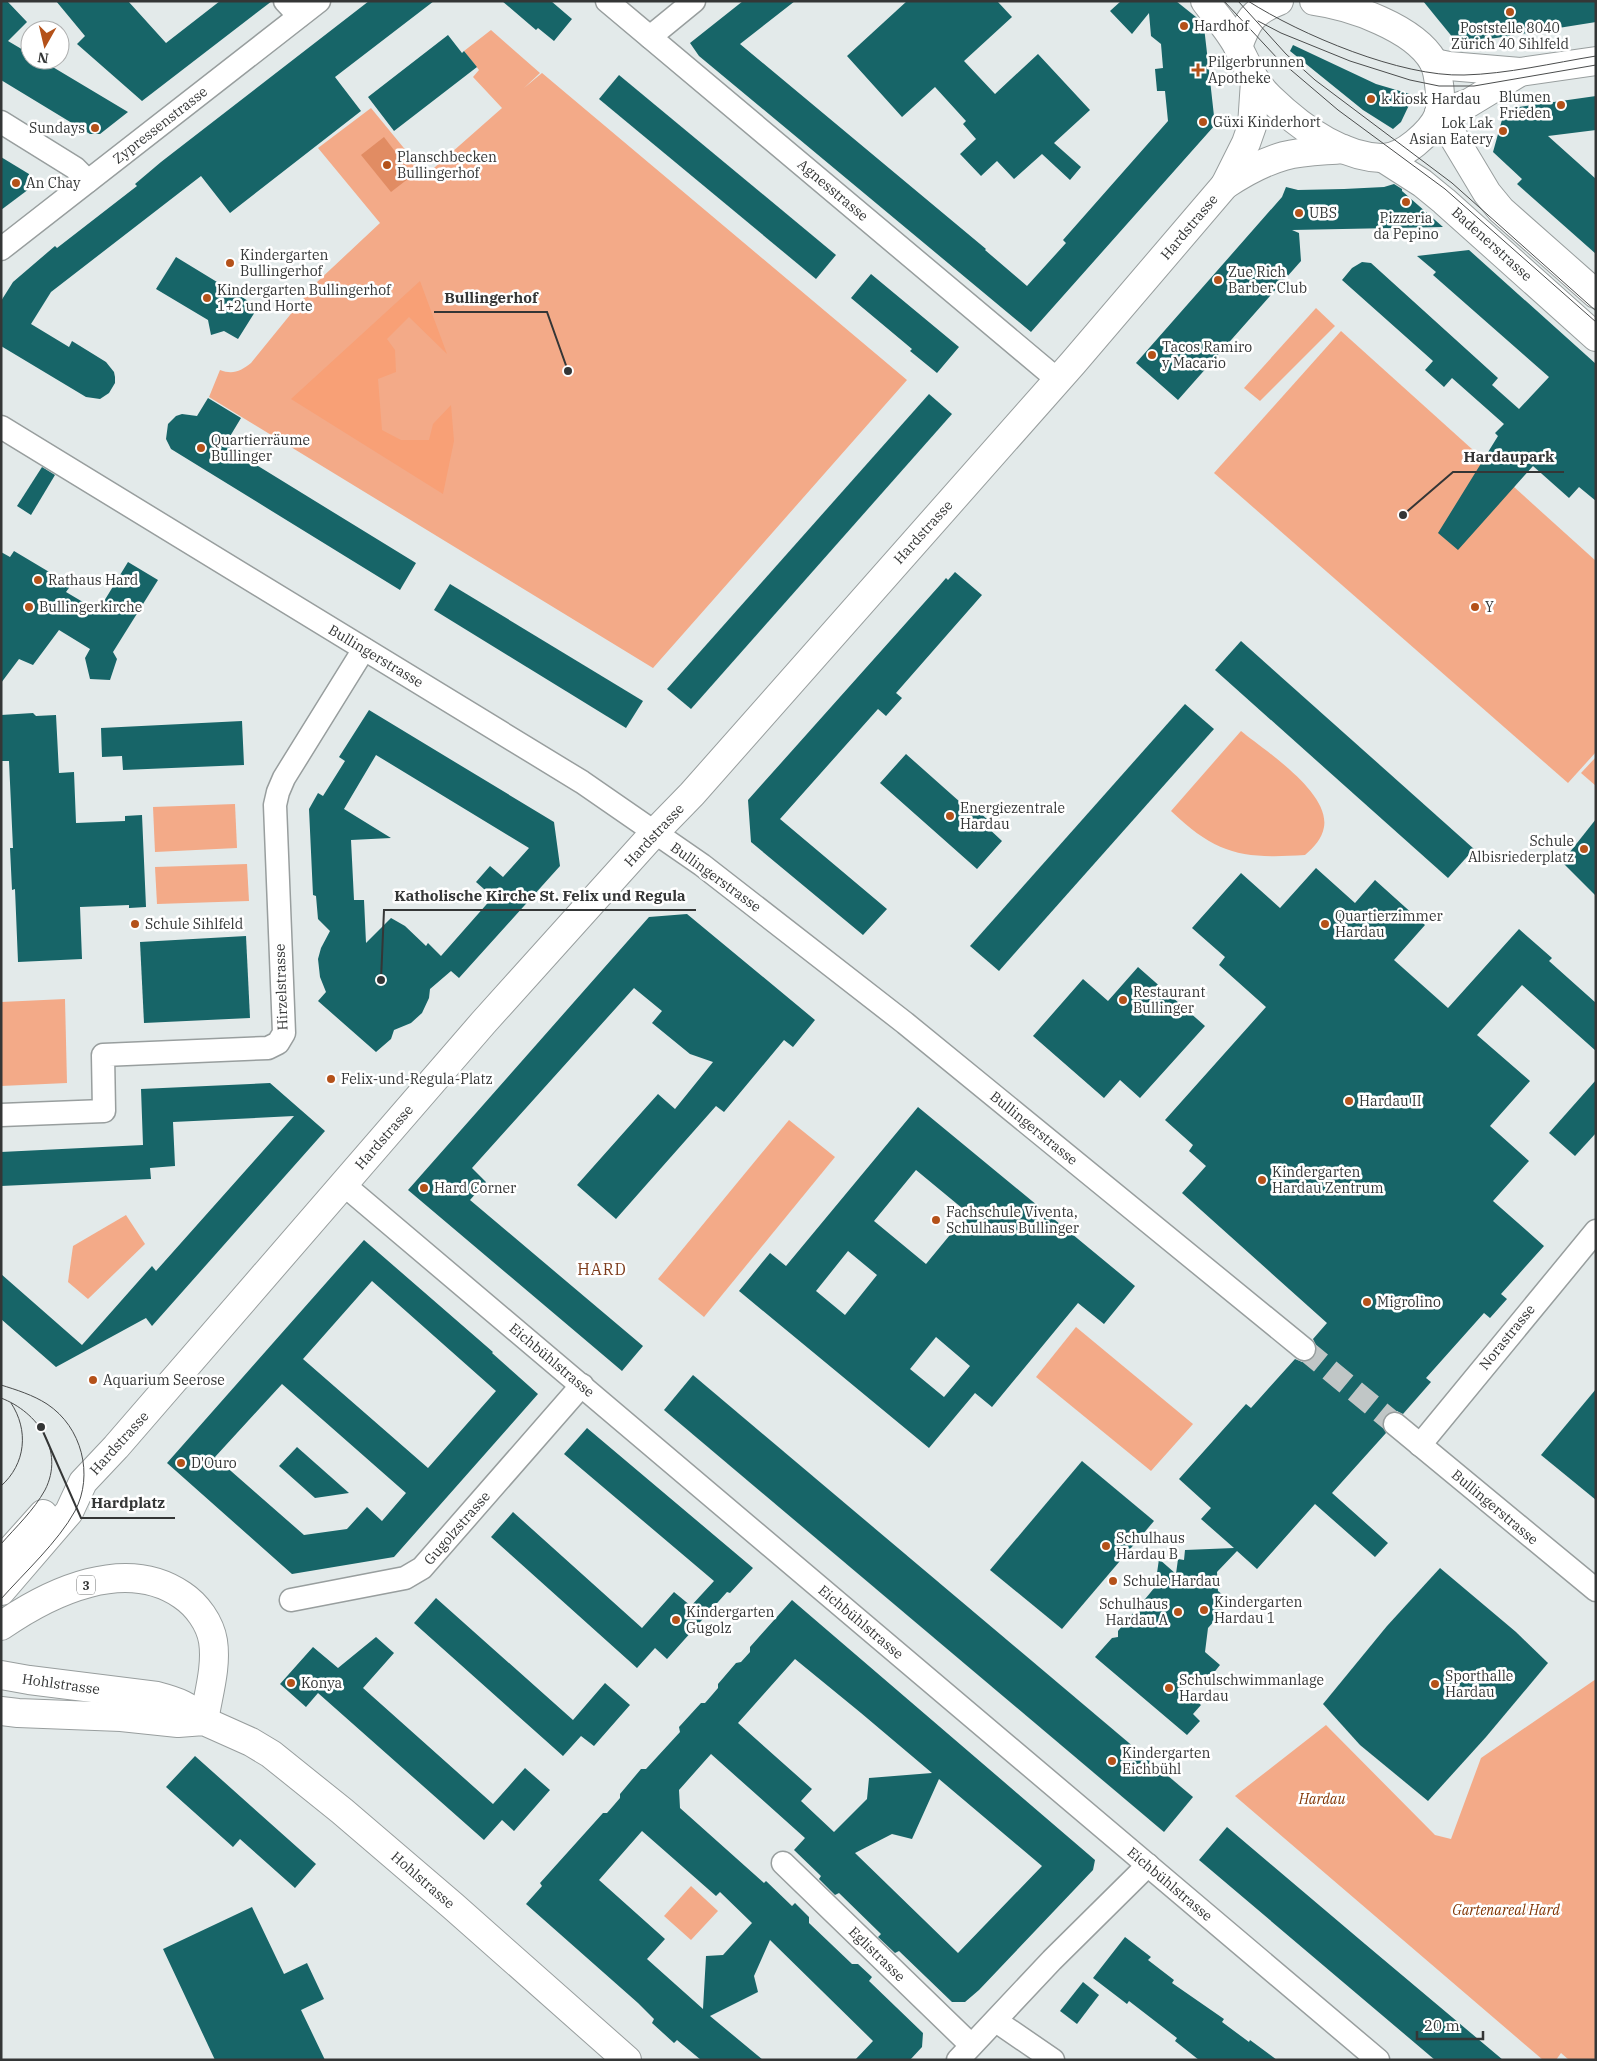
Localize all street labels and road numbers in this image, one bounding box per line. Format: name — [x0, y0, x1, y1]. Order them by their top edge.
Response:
street label: Zypressenstrasse — [109, 82, 211, 168]
street label: Agnesstrasse — [794, 155, 872, 225]
street label: Hardstrasse — [1156, 191, 1222, 263]
street label: Badenerstrasse — [1448, 203, 1536, 285]
street label: Hardstrasse — [890, 496, 956, 568]
street label: Bullingerstrasse — [325, 621, 427, 691]
street label: Hardstrasse — [620, 800, 688, 870]
street label: Bullingerstrasse — [667, 838, 765, 916]
street label: Hirzelstrasse — [270, 943, 292, 1031]
street label: Bullingerstrasse — [987, 1087, 1081, 1169]
street label: Hardstrasse — [351, 1101, 417, 1173]
street label: Norastrasse — [1475, 1301, 1539, 1373]
street label: Eichbühlstrasse — [506, 1319, 598, 1401]
street label: Hardstrasse — [86, 1407, 152, 1479]
street label: Bullingerstrasse — [1448, 1466, 1542, 1548]
street label: Gugolzstrasse — [420, 1487, 494, 1569]
road number: 3 — [77, 1576, 95, 1594]
street label: Eichbühlstrasse — [815, 1581, 907, 1663]
street label: Hohlstrasse — [21, 1670, 101, 1698]
street label: Eichbühlstrasse — [1124, 1843, 1216, 1925]
street label: Hohlstrasse — [387, 1847, 459, 1913]
street label: Eglistrasse — [845, 1923, 909, 1985]

